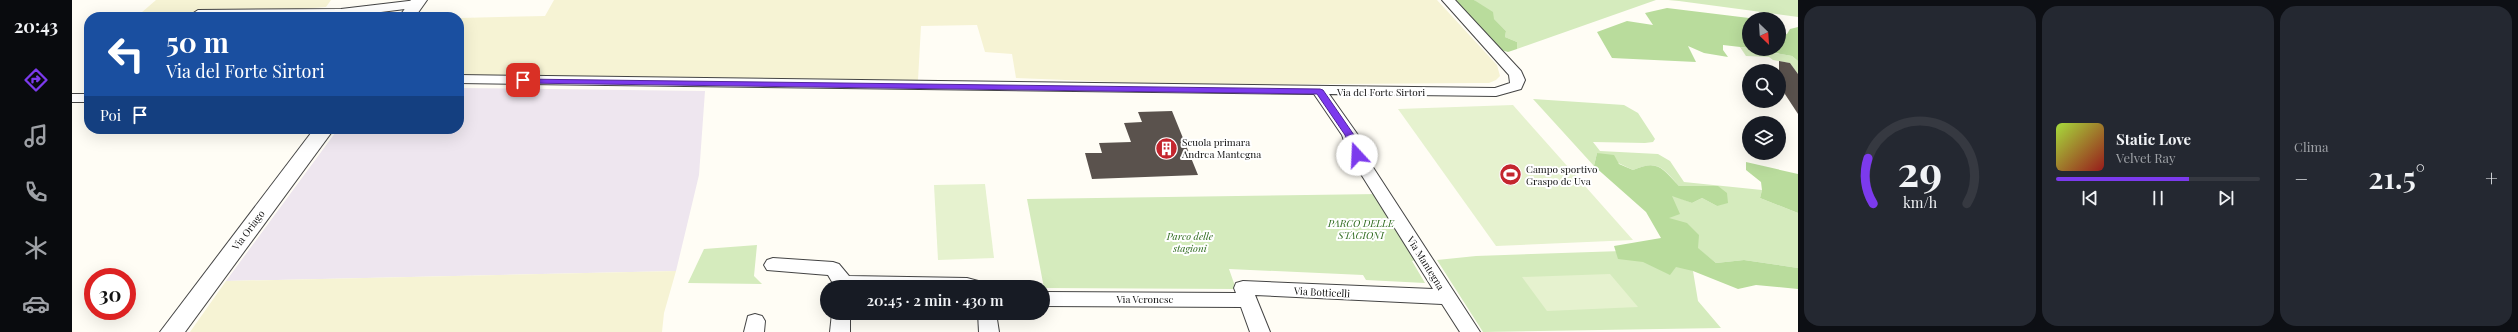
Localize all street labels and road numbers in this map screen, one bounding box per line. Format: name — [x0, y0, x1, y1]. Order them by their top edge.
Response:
street label: Via del Forte Sirtori — [1336, 85, 1425, 99]
street label: Via Oriago — [228, 207, 268, 254]
street label: Via Mantegna — [1403, 233, 1448, 292]
street label: Via Botticelli — [1293, 283, 1350, 300]
street label: Via Veronese — [1115, 292, 1174, 306]

